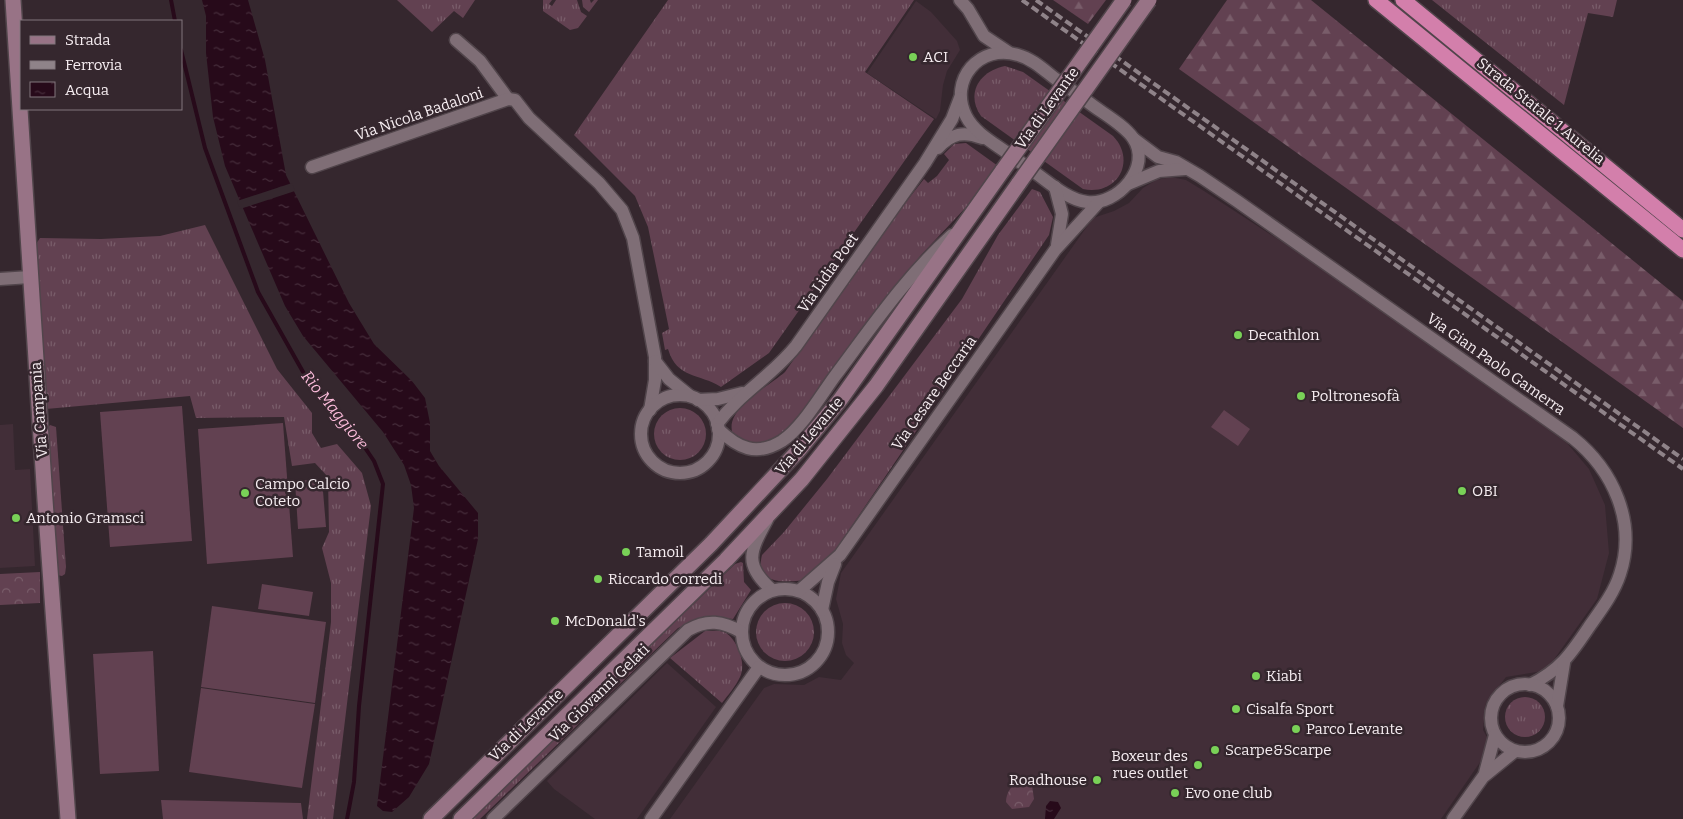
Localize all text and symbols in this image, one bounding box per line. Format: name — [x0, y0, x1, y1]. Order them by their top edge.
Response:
legend — [20, 20, 182, 110]
text: Strada — [65, 31, 111, 49]
place label: ACI — [923, 48, 948, 66]
marker: ACI — [907, 51, 919, 63]
street label: Strada Statale 1 Aurelia — [1473, 54, 1609, 168]
text: Ferrovia — [65, 56, 122, 74]
street label: Via di Levante — [1011, 64, 1083, 152]
text: Acqua — [65, 81, 109, 99]
street label: Via Nicola Badaloni — [353, 83, 486, 144]
street label: Via Lidia Poet — [794, 229, 862, 316]
street label: Via Gian Paolo Gamerra — [1423, 309, 1569, 419]
place label: Decathlon — [1248, 326, 1320, 344]
marker: Decathlon — [1232, 329, 1244, 341]
street label: Via Cesare Beccaria — [888, 332, 980, 454]
street label: Via Campania — [27, 361, 51, 459]
water label: Rio Maggiore — [298, 367, 372, 453]
place label: Poltronesofà — [1311, 387, 1400, 405]
marker: Poltronesofà — [1295, 390, 1307, 402]
street label: Via di Levante — [771, 393, 847, 479]
place label: Campo Calcio Coteto — [255, 475, 350, 510]
place label: OBI — [1472, 482, 1498, 500]
marker: OBI — [1456, 485, 1468, 497]
marker: Campo Calcio Coteto — [239, 487, 251, 499]
place label: Antonio Gramsci — [26, 509, 145, 527]
marker: Antonio Gramsci — [10, 512, 22, 524]
place label: Tamoil — [636, 543, 684, 561]
marker: Tamoil — [620, 546, 632, 558]
place label: Riccardo corredi — [608, 570, 723, 588]
marker: Riccardo corredi — [592, 573, 604, 585]
place label: McDonald's — [565, 612, 646, 630]
marker: McDonald's — [549, 615, 561, 627]
street label: Via Giovanni Gelati — [545, 640, 653, 746]
place label: Kiabi — [1266, 667, 1303, 685]
marker: Kiabi — [1250, 670, 1262, 682]
street label: Via di Levante — [485, 685, 567, 765]
place label: Cisalfa Sport — [1246, 700, 1334, 718]
marker: Cisalfa Sport — [1230, 703, 1242, 715]
place label: Parco Levante — [1306, 720, 1403, 738]
marker: Parco Levante — [1290, 723, 1302, 735]
place label: Scarpe&Scarpe — [1225, 741, 1332, 759]
marker: Scarpe&Scarpe — [1209, 744, 1221, 756]
place label: Boxeur des rues outlet — [1111, 747, 1189, 782]
marker: Boxeur des rues outlet — [1192, 759, 1204, 771]
place label: Roadhouse — [1009, 771, 1087, 789]
marker: Roadhouse — [1091, 774, 1103, 786]
place label: Evo one club — [1185, 784, 1272, 802]
marker: Evo one club — [1169, 787, 1181, 799]

